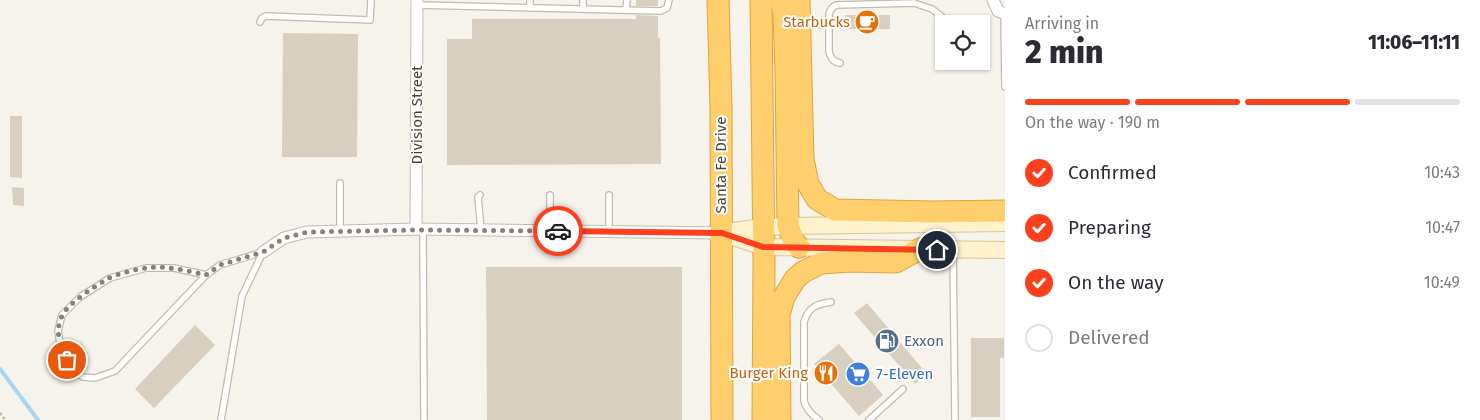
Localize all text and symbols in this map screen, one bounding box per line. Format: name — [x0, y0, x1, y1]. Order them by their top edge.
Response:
cafe icon: Starbucks — [854, 9, 880, 35]
place label: Starbucks — [783, 13, 850, 31]
text: Arriving in — [1025, 14, 1099, 33]
map controls — [935, 15, 990, 70]
button: locate — [935, 15, 990, 70]
text: 11:06–11:11 — [1368, 31, 1460, 54]
text: 2 min — [1025, 33, 1103, 71]
street label: Division Street — [408, 65, 426, 164]
text: On the way · 190 m — [1025, 113, 1160, 132]
street label: Santa Fe Drive — [712, 117, 730, 213]
icon: check — [1025, 159, 1053, 187]
text: Confirmed — [1068, 161, 1157, 184]
text: 10:43 — [1424, 163, 1460, 182]
courier — [533, 206, 583, 256]
icon: check — [1025, 214, 1053, 242]
text: Preparing — [1068, 216, 1151, 239]
icon: car — [544, 217, 572, 245]
text: 10:47 — [1425, 218, 1460, 237]
pin — [916, 229, 958, 271]
icon: home — [923, 236, 951, 264]
icon: check — [1025, 269, 1053, 297]
text: On the way — [1068, 271, 1164, 294]
text: 10:49 — [1424, 273, 1460, 292]
text: Delivered — [1068, 326, 1150, 349]
fuel station icon: Exxon — [874, 328, 900, 354]
place label: Exxon — [904, 332, 944, 350]
pin — [46, 339, 88, 381]
icon: bag — [53, 346, 81, 374]
restaurant icon: Burger King — [813, 360, 839, 386]
supermarket icon: 7-Eleven — [845, 361, 871, 387]
place label: Burger King — [729, 364, 808, 382]
place label: 7-Eleven — [876, 365, 933, 383]

